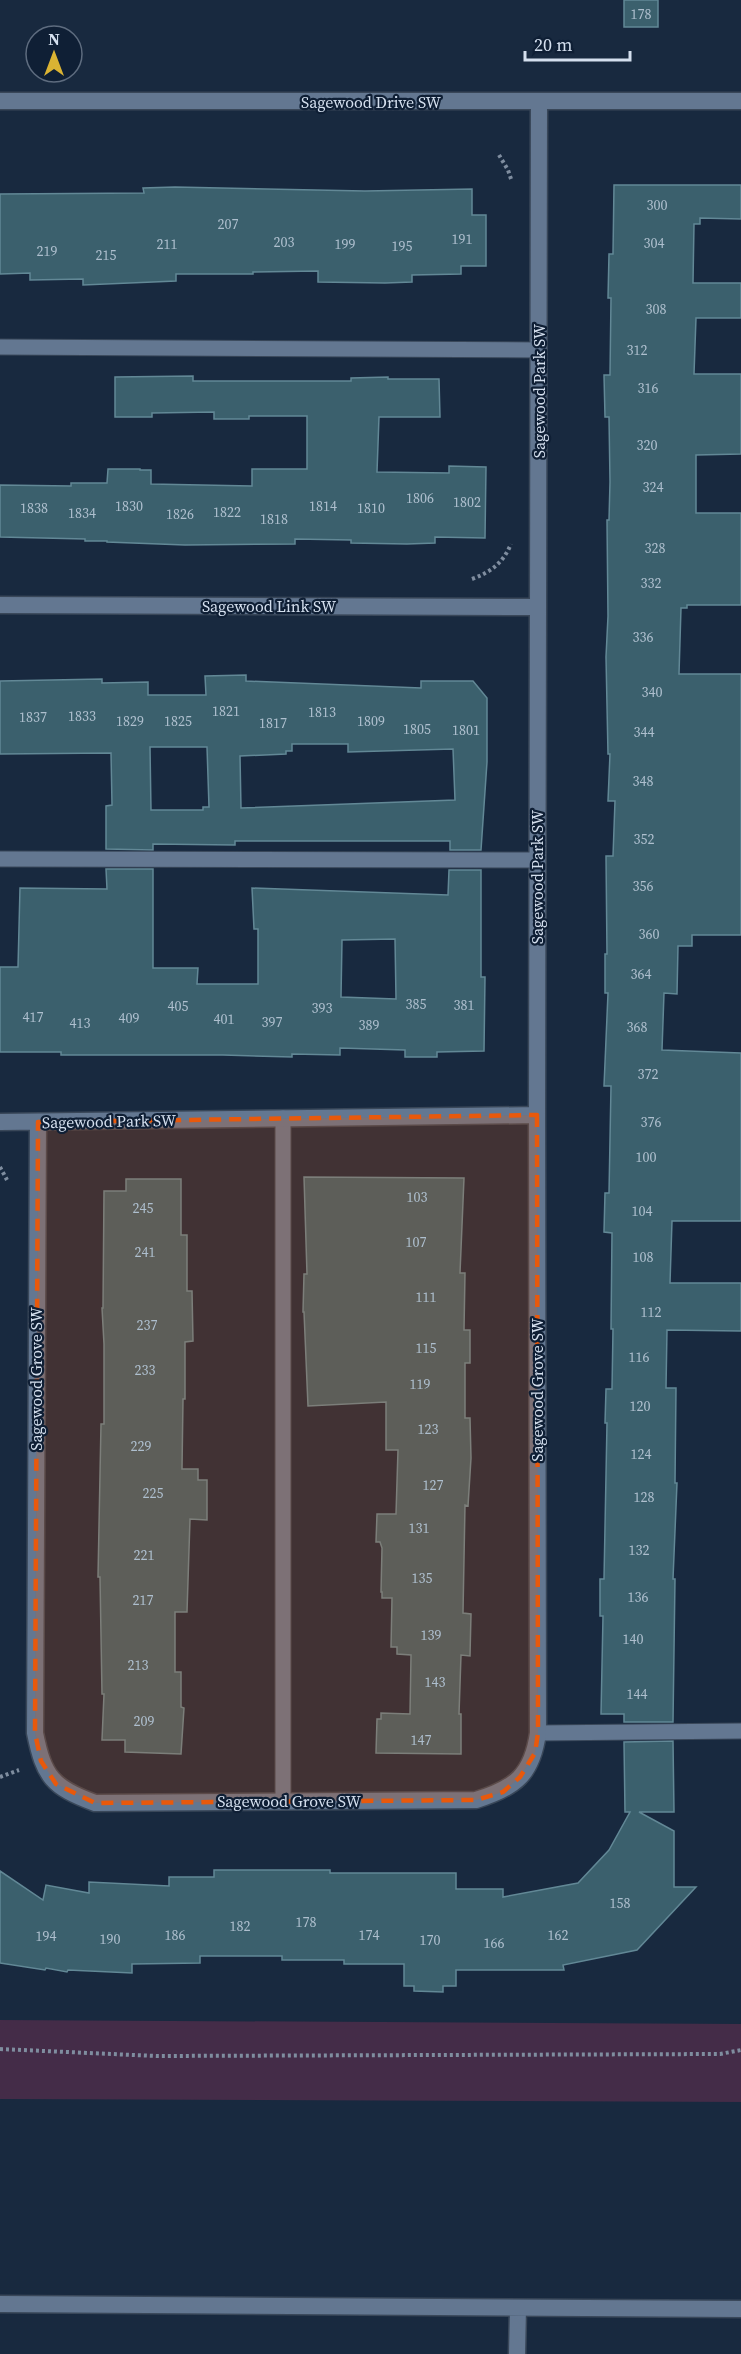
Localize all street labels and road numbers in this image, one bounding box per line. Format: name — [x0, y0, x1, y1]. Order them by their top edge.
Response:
street label: Sagewood Drive SW — [301, 91, 442, 113]
street label: Sagewood Park SW — [528, 323, 550, 458]
street label: Sagewood Link SW — [202, 595, 337, 617]
street label: Sagewood Park SW — [526, 809, 548, 944]
street label: Sagewood Park SW — [42, 1109, 177, 1133]
street label: Sagewood Grove SW — [25, 1307, 47, 1451]
street label: Sagewood Grove SW — [526, 1318, 548, 1462]
street label: Sagewood Grove SW — [217, 1790, 361, 1812]

